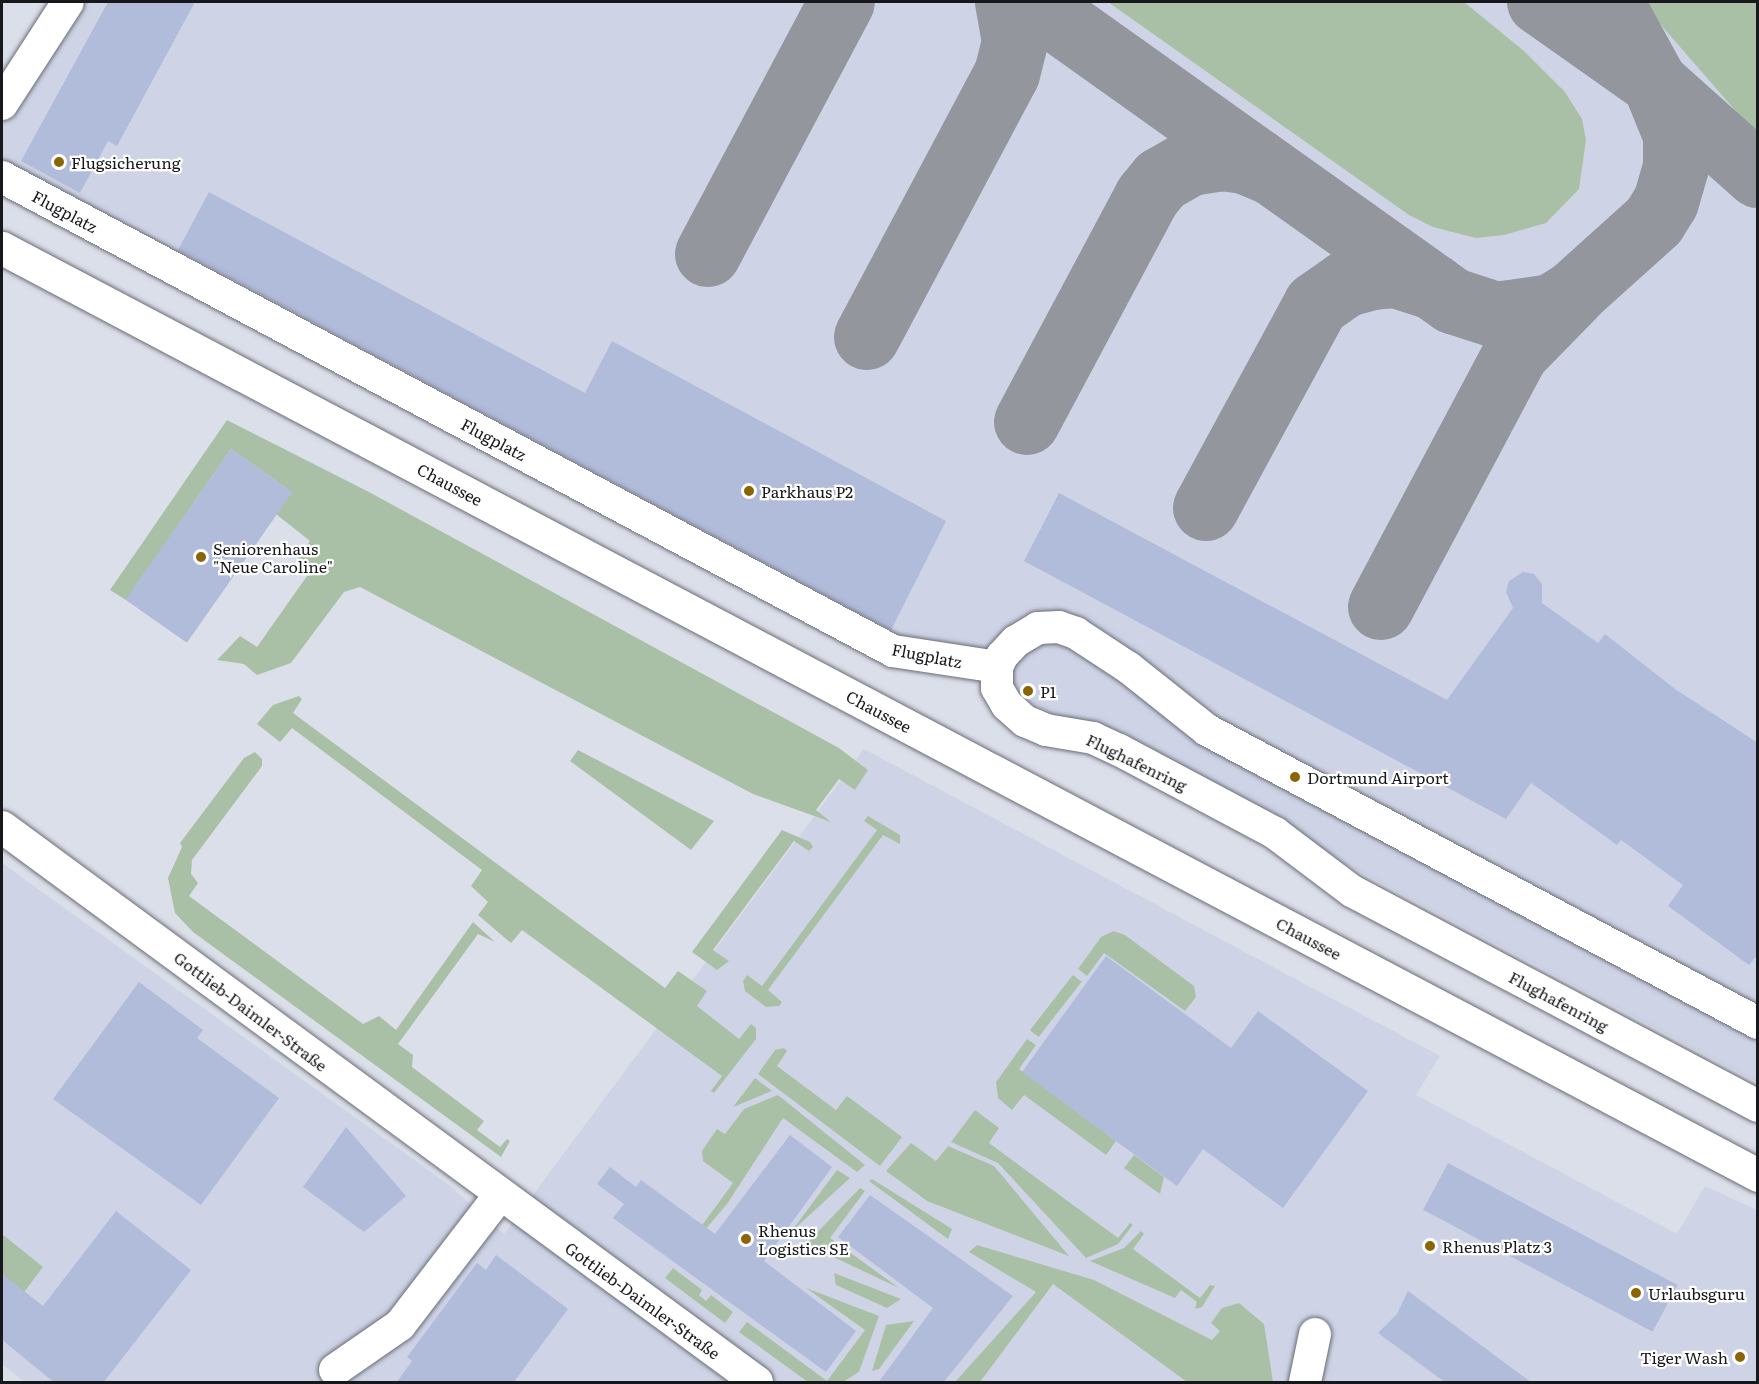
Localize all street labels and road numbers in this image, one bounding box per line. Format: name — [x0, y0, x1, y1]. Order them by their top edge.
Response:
street label: Flugplatz — [29, 186, 101, 236]
street label: Flugplatz — [458, 414, 530, 464]
street label: Chaussee — [414, 459, 486, 509]
street label: Flugplatz — [890, 639, 964, 671]
street label: Chaussee — [843, 686, 915, 736]
street label: Flughafenring — [1083, 729, 1191, 795]
street label: Chaussee — [1273, 913, 1345, 963]
street label: Gottlieb-Daimler-Straße — [171, 947, 331, 1075]
street label: Flughafenring — [1506, 967, 1612, 1035]
street label: Gottlieb-Daimler-Straße — [562, 1237, 724, 1363]

